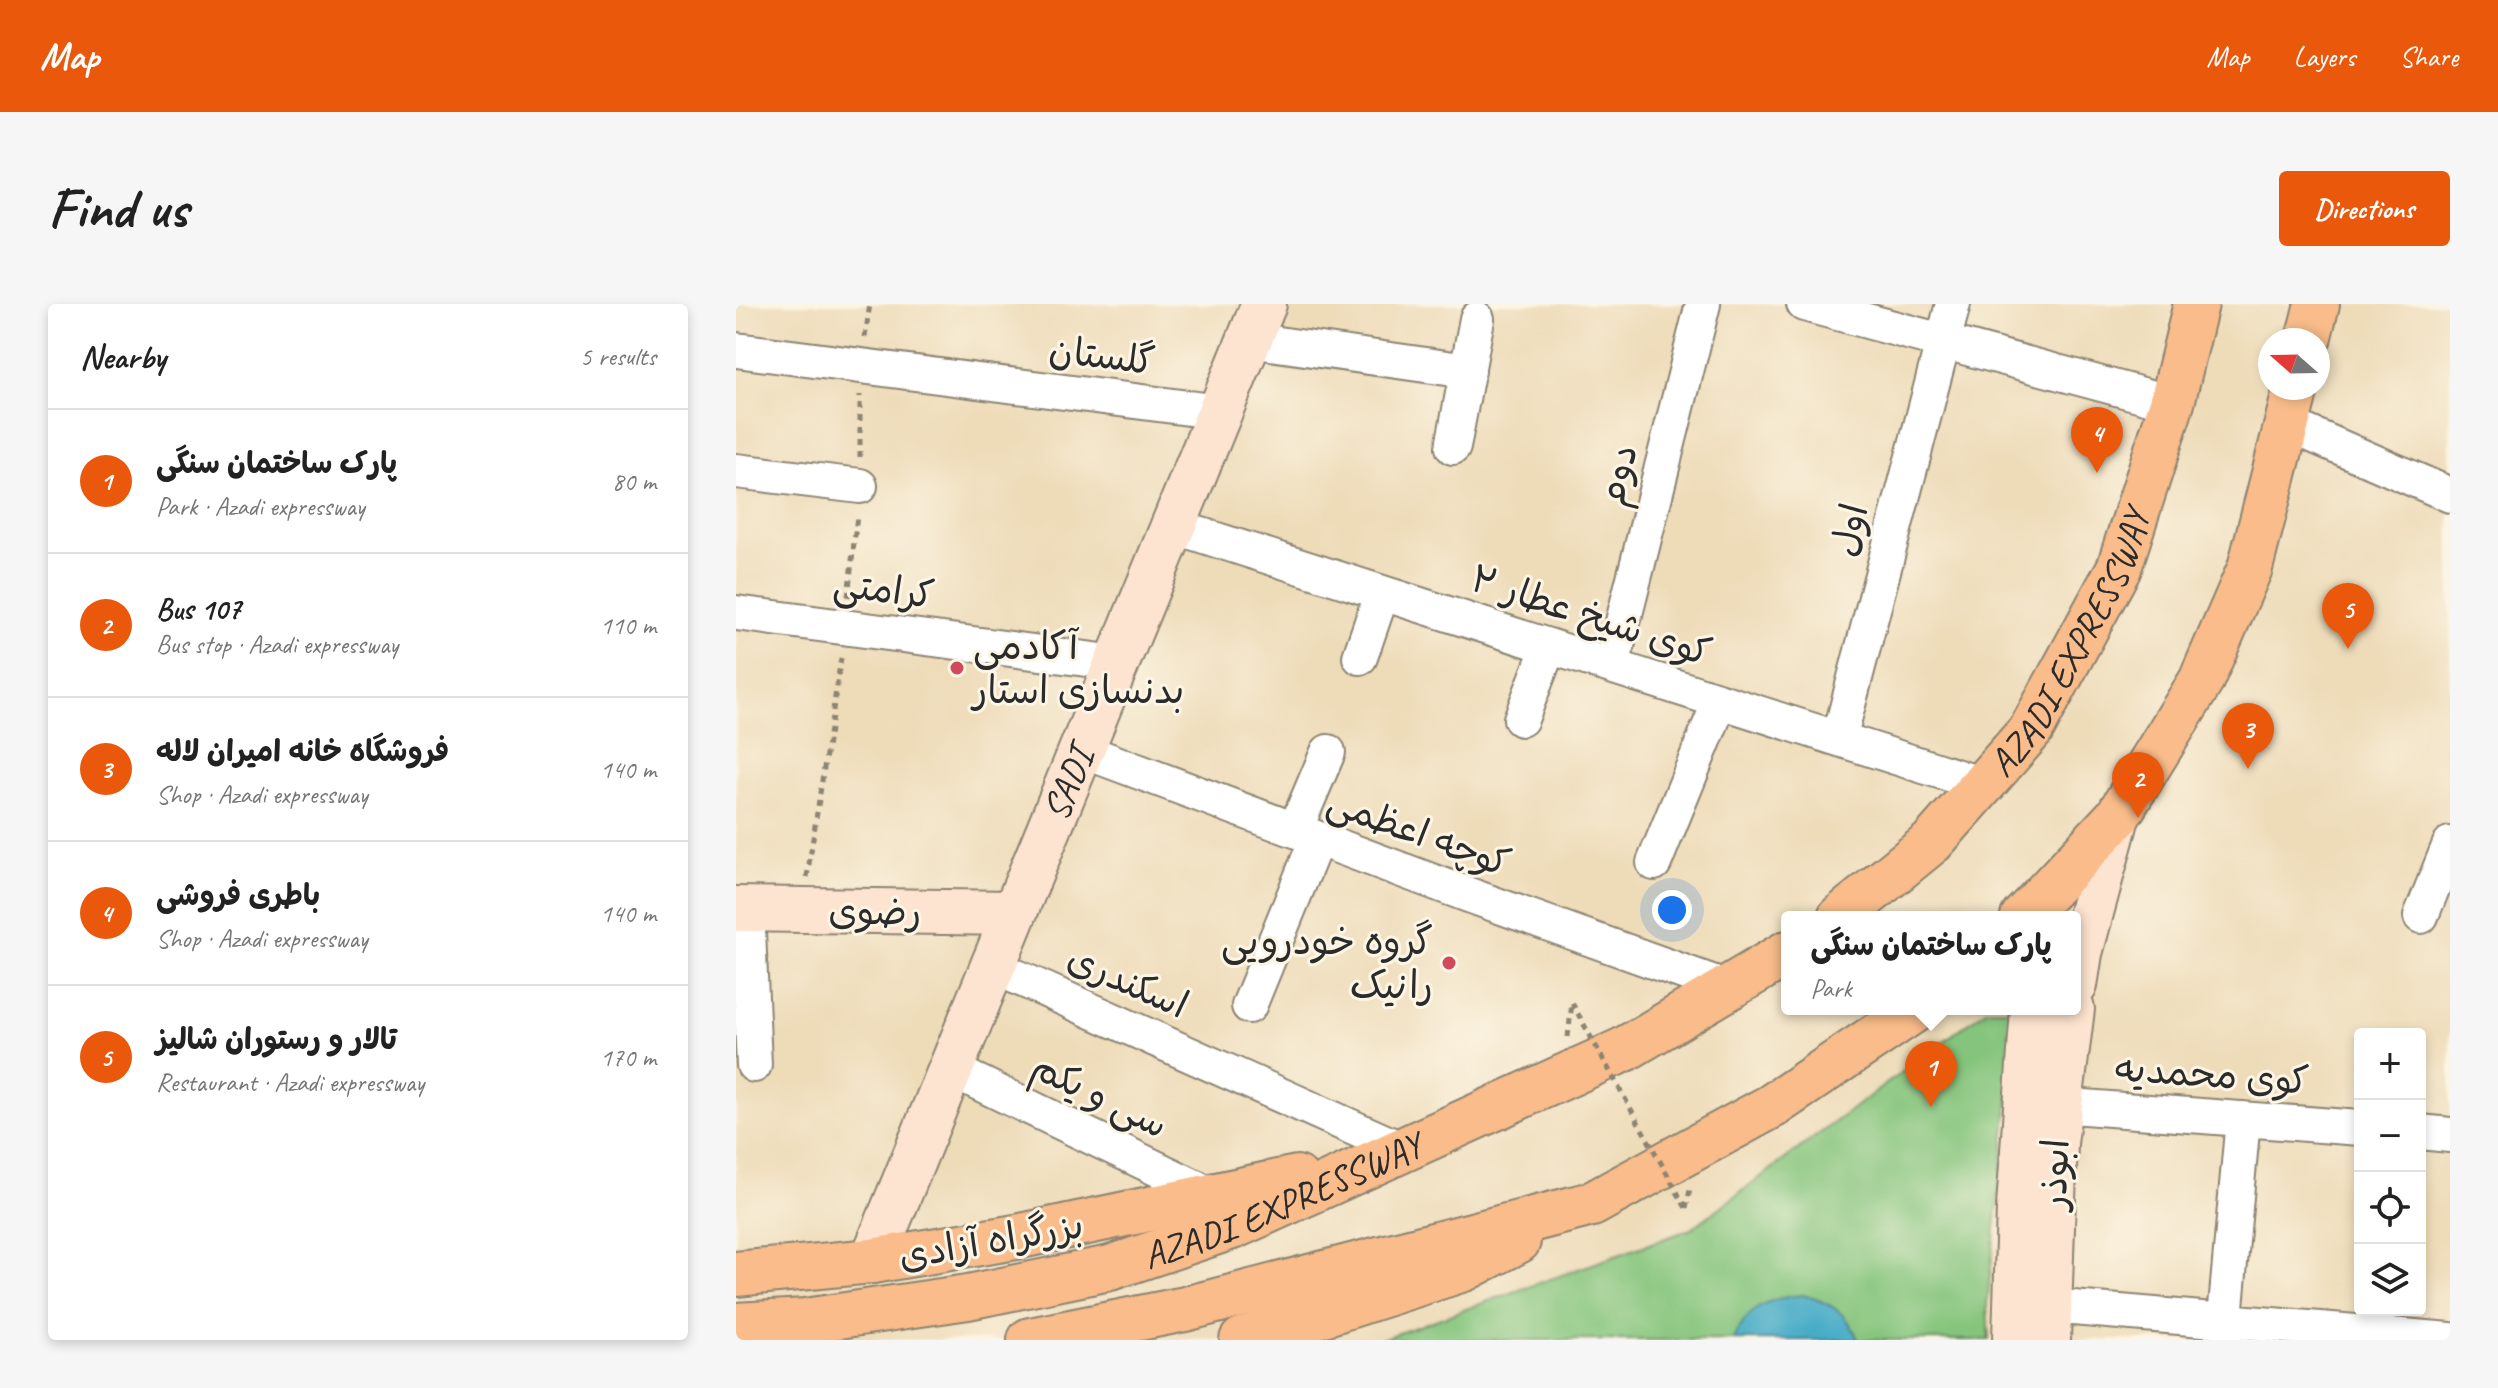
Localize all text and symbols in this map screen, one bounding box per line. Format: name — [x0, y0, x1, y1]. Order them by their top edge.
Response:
text: Map — [40, 33, 99, 80]
text: Map — [2207, 39, 2250, 74]
text: Layers — [2294, 39, 2355, 74]
text: Share — [2399, 39, 2458, 74]
button: Directions — [2279, 171, 2450, 246]
text: Find us — [48, 173, 188, 244]
street label: گلستان — [1046, 326, 1158, 385]
north arrow — [2258, 328, 2330, 400]
text: Nearby — [80, 335, 166, 378]
text: 5 results — [580, 340, 656, 373]
pin: 4 — [2071, 407, 2123, 473]
street label: دوم — [1587, 439, 1653, 512]
text: پارک ساختمان سنگی — [156, 444, 397, 482]
text: 1 — [100, 465, 112, 498]
text: 80 m — [612, 465, 656, 498]
text: Park · Azadi expressway — [156, 490, 365, 523]
street label: AZADI EXPRESSWAY — [1978, 498, 2162, 786]
street label: اول — [1820, 499, 1879, 561]
street label: کوی شیخ عطار ۲ — [1464, 554, 1717, 678]
street label: کرامتی — [831, 560, 937, 620]
pin: 5 — [2322, 583, 2374, 649]
text: Bus 107 — [156, 590, 241, 628]
text: 2 — [100, 609, 112, 642]
text: 110 m — [600, 609, 656, 642]
place label: آکادمی بدنسازی استار — [970, 623, 1184, 714]
text: Bus stop · Azadi expressway — [156, 628, 398, 661]
marker: آکادمی بدنسازی استار — [948, 659, 966, 677]
pin: 3 — [2222, 703, 2274, 769]
text: فروشگاه خانه امیران لاله — [156, 732, 449, 770]
street label: SADI — [1032, 733, 1107, 827]
pin: 2 — [2112, 752, 2164, 818]
text: 3 — [100, 753, 112, 786]
text: 140 m — [600, 753, 656, 786]
text: Shop · Azadi expressway — [156, 778, 368, 811]
street label: کوچه اعظمی — [1321, 778, 1517, 888]
text: باطری فروشی — [156, 876, 320, 914]
street label: رضوی — [828, 887, 922, 936]
your location — [1652, 890, 1692, 930]
text: 4 — [100, 897, 112, 930]
text: 140 m — [600, 897, 656, 930]
popup — [1781, 911, 2081, 1015]
place label: گروه خودرویی رانیک — [1221, 918, 1433, 1009]
text: Shop · Azadi expressway — [156, 922, 368, 955]
text: پارک ساختمان سنگی — [1810, 926, 2052, 964]
street label: اسکندری — [1060, 934, 1195, 1029]
marker: گروه خودرویی رانیک — [1440, 954, 1458, 972]
text: Park — [1810, 972, 1852, 1005]
text: تالار و رستوران شالیز — [156, 1020, 397, 1058]
map controls — [2354, 1028, 2426, 1316]
button: + — [2354, 1028, 2426, 1100]
text: 5 — [100, 1041, 112, 1074]
text: 170 m — [600, 1041, 656, 1074]
pin: 1 — [1905, 1041, 1957, 1107]
street label: سی و یکم — [1022, 1042, 1175, 1153]
street label: کوی محمدیه — [2114, 1044, 2310, 1105]
text: Restaurant · Azadi expressway — [156, 1066, 424, 1099]
button: − — [2354, 1100, 2426, 1172]
street label: AZADI EXPRESSWAY — [1137, 1119, 1434, 1279]
street label: ابوذر — [2029, 1138, 2080, 1213]
button: locate — [2354, 1172, 2426, 1244]
street label: بزرگراه آزادی — [895, 1201, 1087, 1280]
button: layers — [2354, 1244, 2426, 1316]

